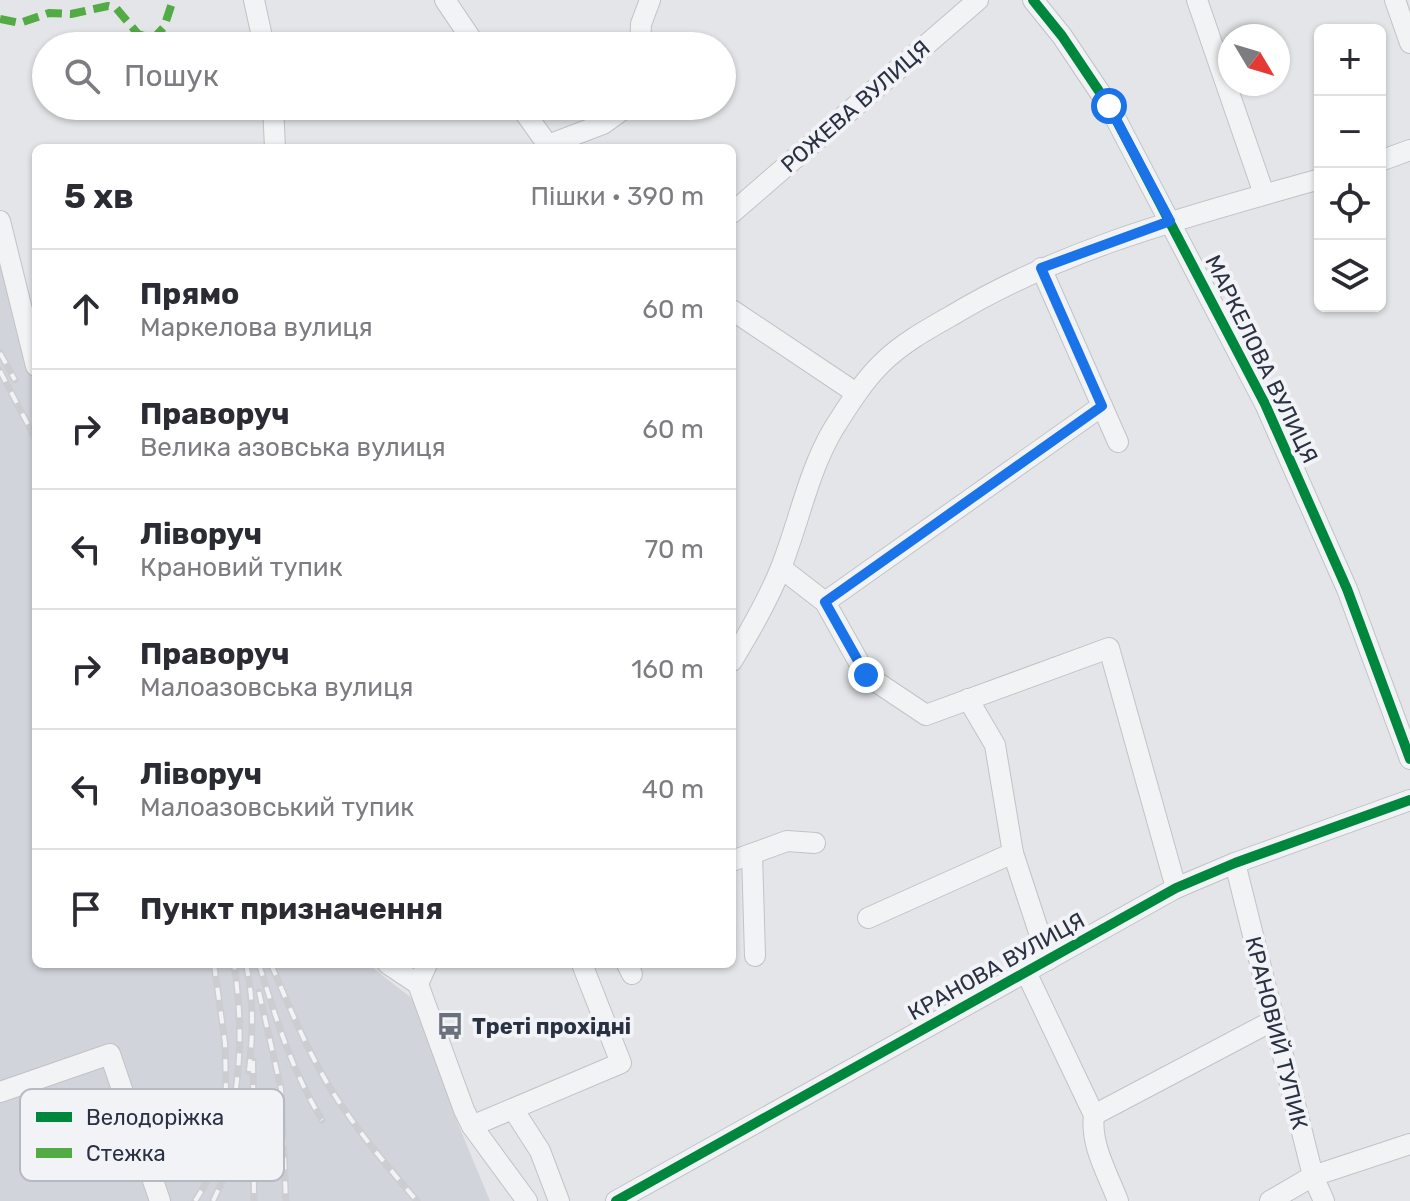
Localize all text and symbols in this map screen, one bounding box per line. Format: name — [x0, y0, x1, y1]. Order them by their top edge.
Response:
north arrow — [1218, 24, 1290, 96]
map controls — [1314, 24, 1386, 312]
button: + — [1314, 24, 1386, 96]
search box — [32, 32, 736, 120]
street label: РОЖЕВА ВУЛИЦЯ — [775, 34, 935, 178]
icon: search — [60, 54, 104, 98]
text: Пошук — [124, 58, 219, 94]
route start — [1091, 88, 1127, 124]
button: − — [1314, 96, 1386, 168]
button: locate — [1314, 168, 1386, 240]
text: 5 хв — [64, 176, 134, 217]
text: Пішки · 390 m — [531, 181, 704, 212]
button: layers — [1314, 240, 1386, 312]
street label: МАРКЕЛОВА ВУЛИЦЯ — [1199, 251, 1324, 468]
text: Прямо — [140, 276, 239, 312]
icon: ahead — [64, 287, 108, 331]
text: 60 m — [642, 294, 704, 325]
text: Маркелова вулиця — [140, 312, 373, 343]
text: Праворуч — [140, 396, 290, 432]
icon: right — [64, 407, 108, 451]
text: 60 m — [642, 414, 704, 445]
text: Велика азовська вулиця — [140, 432, 446, 463]
text: Ліворуч — [140, 516, 262, 552]
icon: left — [64, 527, 108, 571]
text: 70 m — [645, 534, 704, 565]
text: Крановий тупик — [140, 552, 343, 583]
text: Праворуч — [140, 636, 290, 672]
icon: right — [64, 647, 108, 691]
text: 160 m — [631, 654, 704, 685]
route end — [848, 657, 884, 693]
text: Малоазовська вулиця — [140, 672, 413, 703]
text: Ліворуч — [140, 756, 262, 792]
icon: left — [64, 767, 108, 811]
text: 40 m — [642, 774, 704, 805]
text: Малоазовський тупик — [140, 792, 414, 823]
icon: arrive — [64, 887, 108, 931]
text: Пункт призначення — [140, 891, 443, 927]
street label: КРАНОВА ВУЛИЦЯ — [903, 907, 1089, 1026]
street label: КРАНОВИЙ ТУПИК — [1239, 934, 1314, 1132]
bus stop icon: Треті прохідні — [435, 1011, 465, 1041]
place label: Треті прохідні — [472, 1013, 631, 1040]
legend — [20, 1089, 284, 1181]
text: Велодоріжка — [86, 1104, 224, 1131]
text: Стежка — [86, 1140, 166, 1167]

